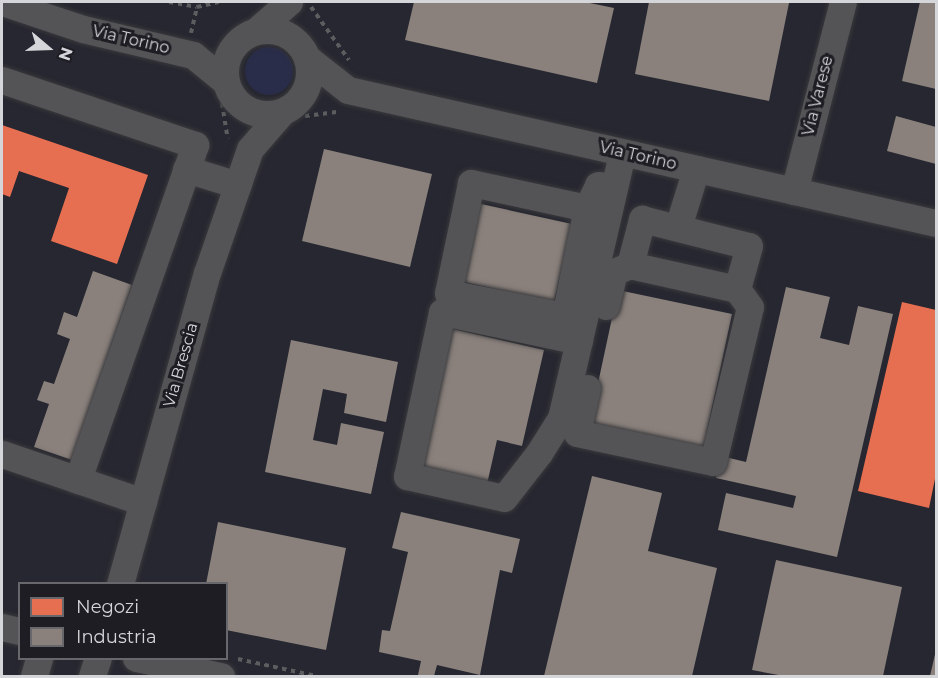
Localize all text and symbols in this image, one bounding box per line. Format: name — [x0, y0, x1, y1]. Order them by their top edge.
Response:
north arrow — [18, 18, 78, 78]
street label: Via Torino — [91, 22, 171, 58]
text: N — [54, 45, 77, 63]
street label: Via Varese — [799, 54, 837, 138]
street label: Via Torino — [598, 138, 678, 174]
street label: Via Brescia — [160, 320, 202, 410]
legend — [18, 582, 228, 660]
text: Negozi — [76, 596, 139, 618]
text: Industria — [76, 626, 157, 648]

